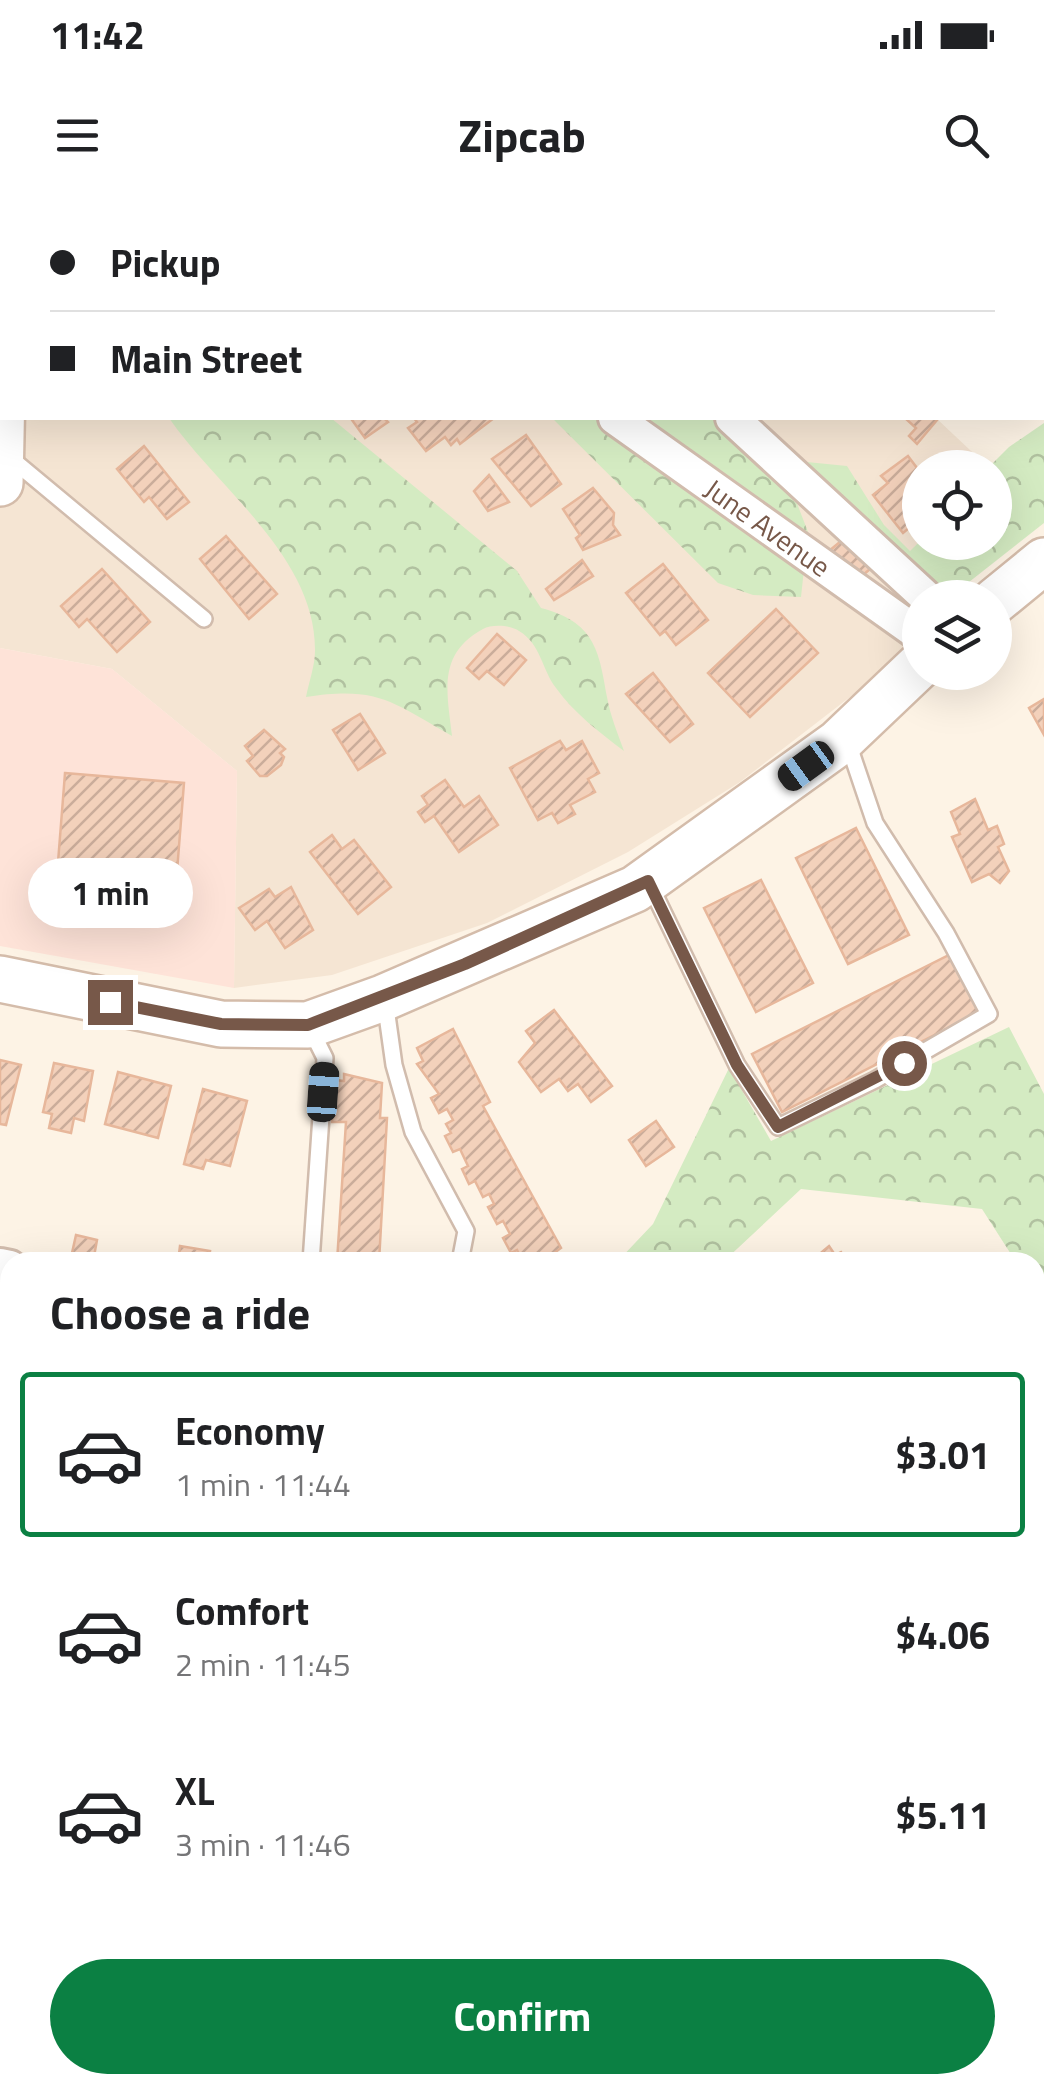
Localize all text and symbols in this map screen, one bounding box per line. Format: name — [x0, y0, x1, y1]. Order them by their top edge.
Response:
text: 11:42 — [50, 6, 145, 64]
text: Zipcab — [458, 101, 586, 169]
icon: menu — [50, 108, 105, 163]
icon: search — [939, 108, 994, 163]
text: Pickup — [110, 234, 220, 292]
text: Main Street — [110, 330, 302, 388]
map controls — [902, 450, 1012, 690]
button: locate — [902, 450, 1012, 560]
street label: June Avenue — [696, 467, 840, 587]
button: layers — [902, 580, 1012, 690]
car — [773, 736, 839, 796]
callout: 1 min — [28, 857, 192, 927]
text: 1 min — [72, 869, 149, 917]
route end — [88, 980, 133, 1025]
route start — [882, 1041, 927, 1086]
car — [306, 1061, 340, 1123]
text: Choose a ride — [50, 1278, 310, 1346]
text: Economy — [175, 1402, 325, 1460]
icon: car — [55, 1410, 145, 1500]
text: $3.01 — [895, 1426, 990, 1484]
text: 1 min · 11:44 — [175, 1460, 351, 1508]
text: Comfort — [175, 1582, 309, 1640]
icon: car — [55, 1590, 145, 1680]
text: $4.06 — [895, 1606, 990, 1664]
text: 2 min · 11:45 — [175, 1640, 351, 1688]
text: XL — [175, 1762, 215, 1820]
icon: car — [55, 1770, 145, 1860]
text: $5.11 — [895, 1786, 990, 1844]
text: 3 min · 11:46 — [175, 1820, 351, 1868]
button: Confirm — [50, 1959, 995, 2074]

